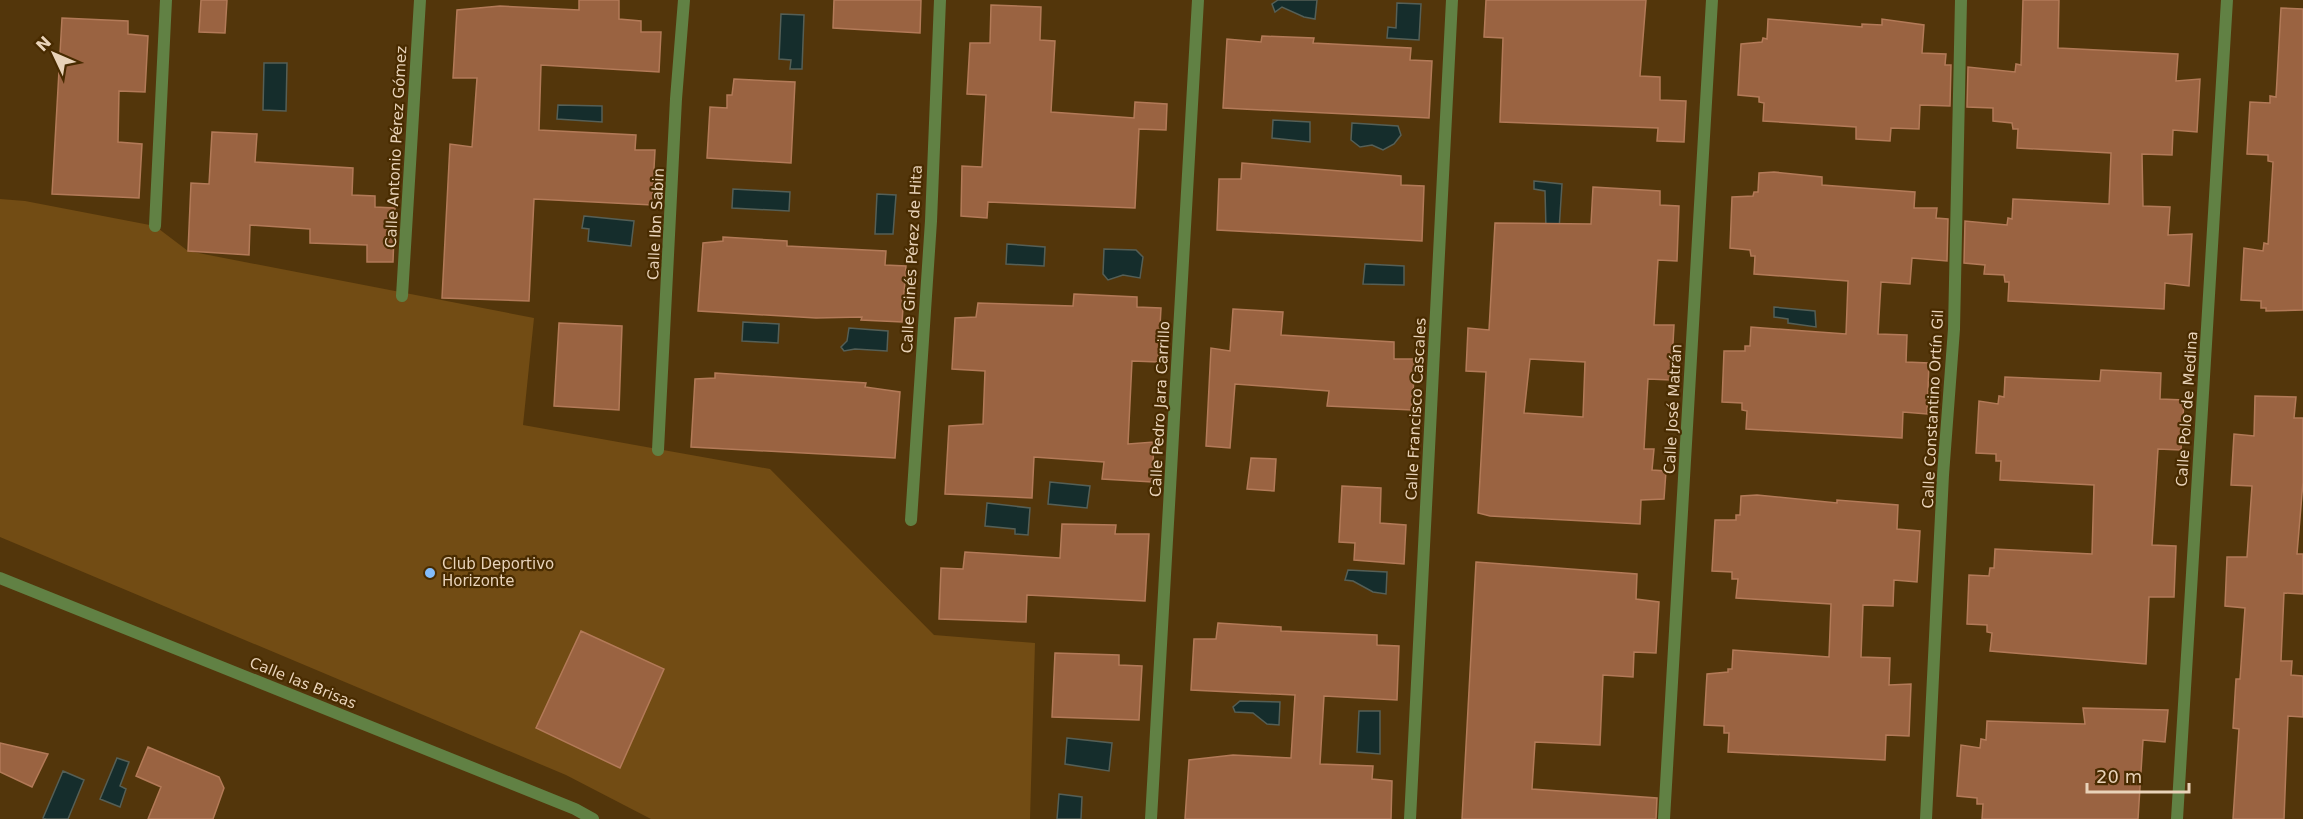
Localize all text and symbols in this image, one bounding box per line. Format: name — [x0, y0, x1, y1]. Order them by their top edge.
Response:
north arrow — [24, 24, 84, 84]
text: N — [32, 33, 55, 55]
street label: Calle Antonio Pérez Gómez — [382, 45, 410, 249]
street label: Calle Ginés Pérez de Hita — [898, 164, 926, 354]
street label: Calle Ibn Sabin — [644, 168, 668, 280]
street label: Calle Constantino Ortín Gil — [1919, 309, 1947, 509]
street label: Calle Francisco Cascales — [1402, 317, 1430, 501]
street label: Calle Pedro Jara Carrillo — [1146, 321, 1174, 497]
street label: Calle Polo de Medina — [2173, 331, 2201, 487]
street label: Calle José Matrán — [1661, 343, 1685, 475]
place label: Club Deportivo Horizonte — [442, 555, 554, 590]
marker: Club Deportivo Horizonte — [423, 566, 437, 580]
street label: Calle las Brisas — [247, 653, 359, 713]
scale bar — [2087, 756, 2189, 794]
text: 20 m — [2096, 766, 2142, 787]

